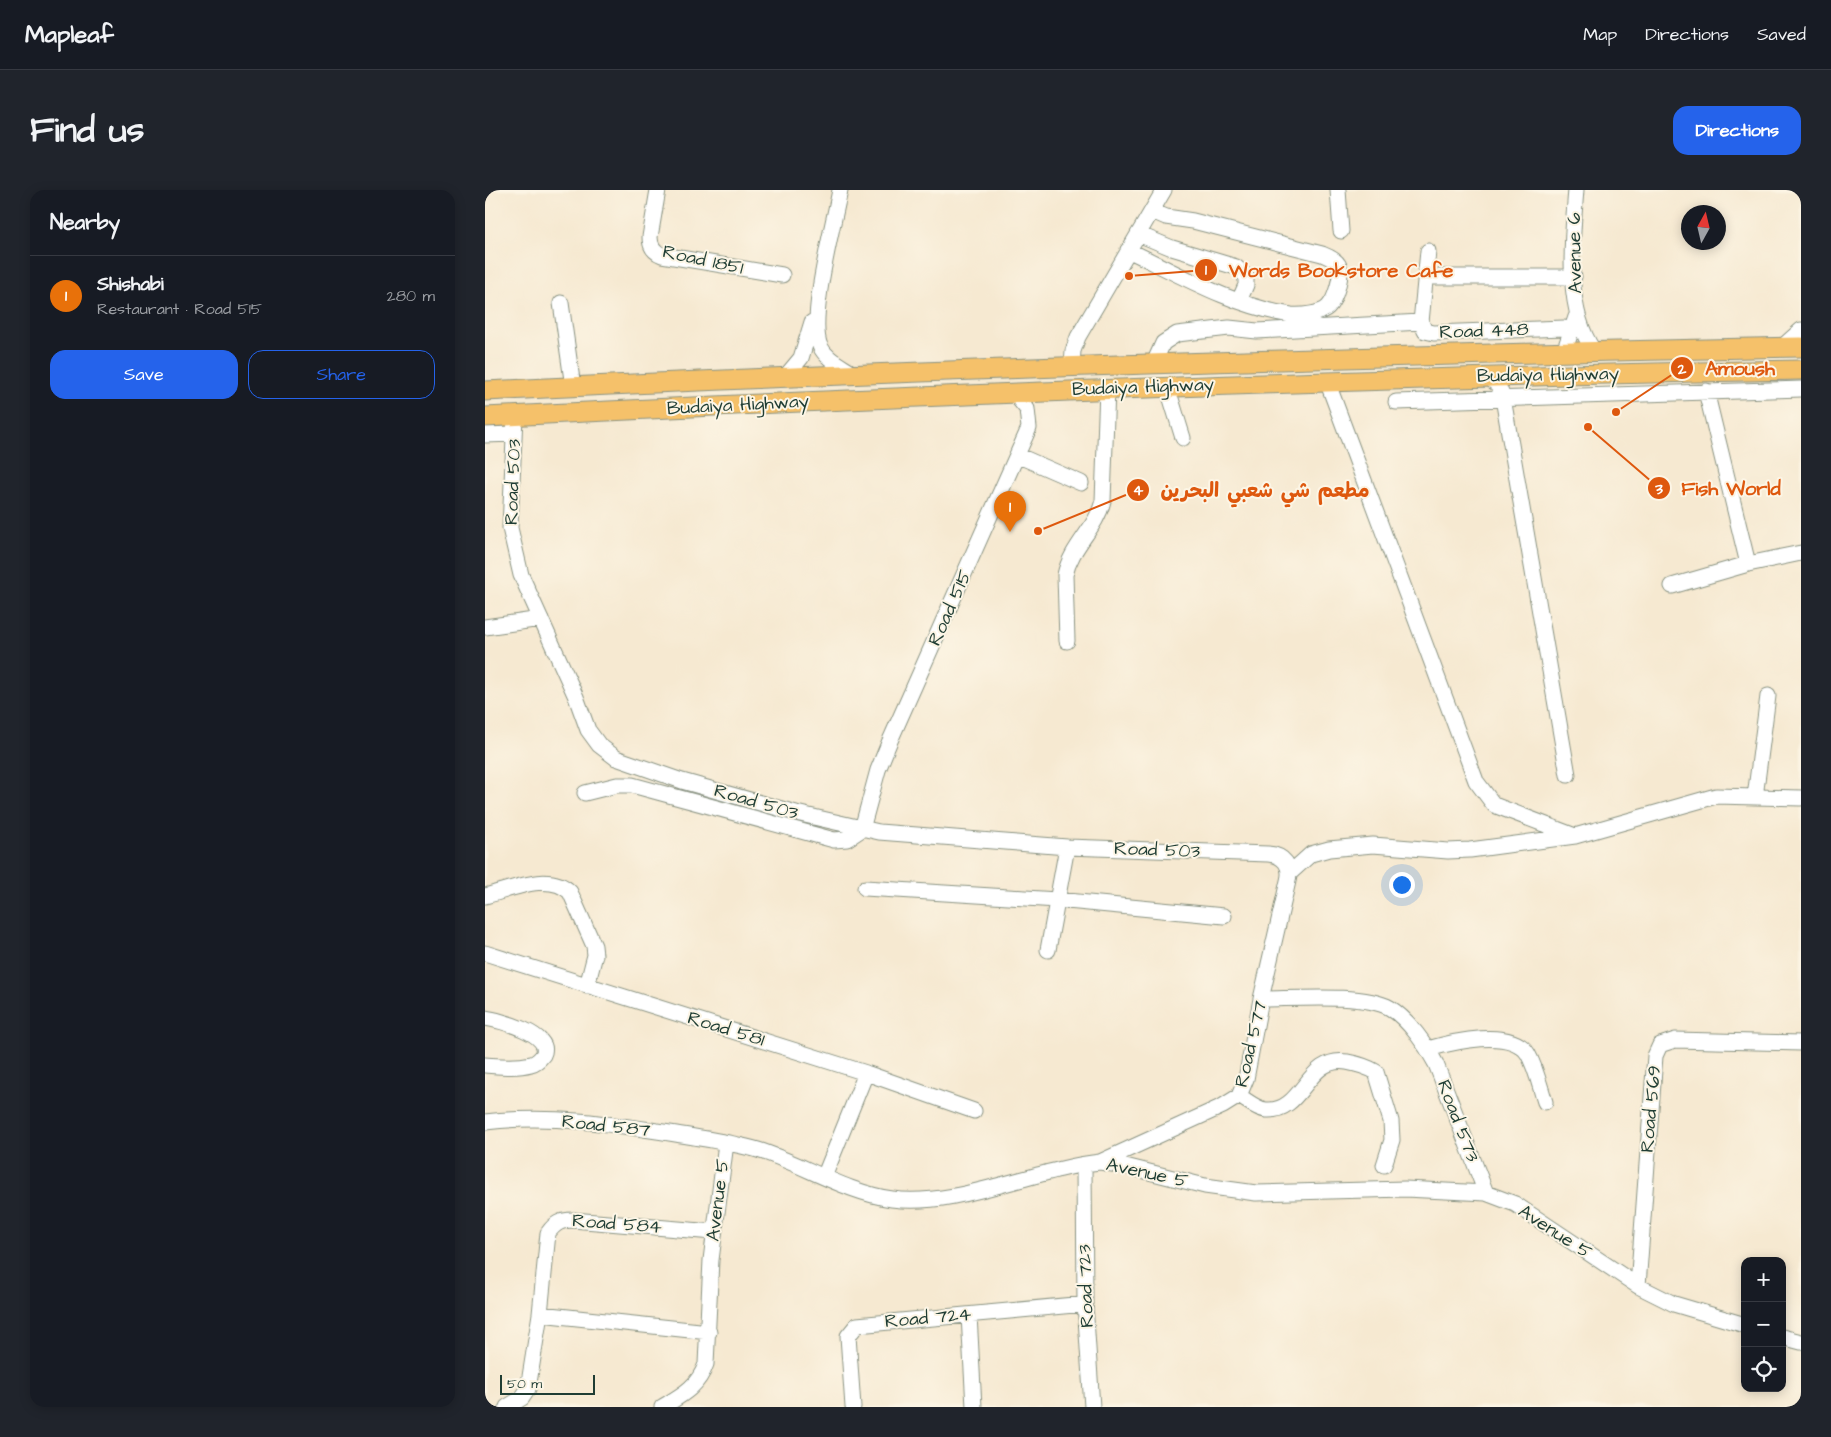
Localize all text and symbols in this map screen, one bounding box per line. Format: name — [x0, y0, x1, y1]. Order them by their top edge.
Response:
text: Mapleaf — [25, 18, 114, 52]
text: Map — [1583, 22, 1617, 47]
text: Directions — [1645, 22, 1729, 47]
text: Saved — [1757, 22, 1806, 47]
text: Find us — [30, 106, 144, 155]
button: Directions — [1673, 106, 1801, 155]
north arrow — [1681, 205, 1726, 250]
text: Nearby — [50, 208, 120, 237]
street label: Avenue 6 — [1561, 212, 1589, 294]
street label: Road 1851 — [660, 238, 746, 282]
callout: Words Bookstore Cafe — [1194, 252, 1463, 287]
text: Words Bookstore Cafe — [1228, 257, 1454, 285]
text: 1 — [1205, 260, 1207, 281]
text: Shishabi — [97, 271, 164, 298]
text: 1 — [65, 285, 67, 307]
text: 280 m — [387, 285, 435, 307]
text: Restaurant · Road 515 — [97, 298, 262, 320]
street label: Road 448 — [1439, 316, 1529, 346]
button: Save — [50, 350, 238, 399]
button: Share — [248, 350, 435, 399]
callout: Amoush — [1670, 351, 1785, 386]
text: Amoush — [1705, 355, 1776, 383]
text: 2 — [1677, 359, 1687, 380]
street label: Budaiya Highway — [1477, 360, 1620, 391]
street label: Budaiya Highway — [1071, 371, 1215, 404]
street label: Budaiya Highway — [666, 388, 810, 423]
street label: Road 503 — [498, 438, 528, 526]
callout: Fish World — [1647, 471, 1791, 506]
callout: مطعم شي شعبي البحرين — [1125, 472, 1379, 507]
text: Fish World — [1681, 475, 1781, 503]
text: مطعم شي شعبي البحرين — [1161, 477, 1370, 508]
text: 3 — [1654, 479, 1663, 500]
text: 4 — [1133, 480, 1144, 501]
pin: 1 — [994, 491, 1026, 532]
street label: Road 515 — [921, 565, 979, 650]
street label: Road 503 — [711, 777, 802, 827]
street label: Road 503 — [1113, 835, 1201, 865]
your location — [1389, 872, 1415, 898]
street label: Road 577 — [1228, 998, 1274, 1090]
street label: Road 581 — [684, 1004, 768, 1054]
street label: Road 569 — [1634, 1064, 1668, 1154]
street label: Road 573 — [1430, 1076, 1486, 1166]
street label: Road 587 — [560, 1108, 652, 1144]
street label: Avenue 5 — [1104, 1151, 1191, 1195]
street label: Avenue 5 — [700, 1157, 737, 1243]
street label: Avenue 5 — [1513, 1198, 1598, 1266]
street label: Road 584 — [571, 1207, 663, 1241]
street label: Road 723 — [1071, 1243, 1101, 1328]
map controls — [1741, 1257, 1786, 1392]
button: + — [1741, 1257, 1786, 1302]
street label: Road 724 — [884, 1301, 972, 1335]
button: − — [1741, 1302, 1786, 1347]
button: locate — [1741, 1347, 1786, 1392]
scale bar — [500, 1372, 595, 1395]
text: 50 m — [507, 1374, 542, 1394]

